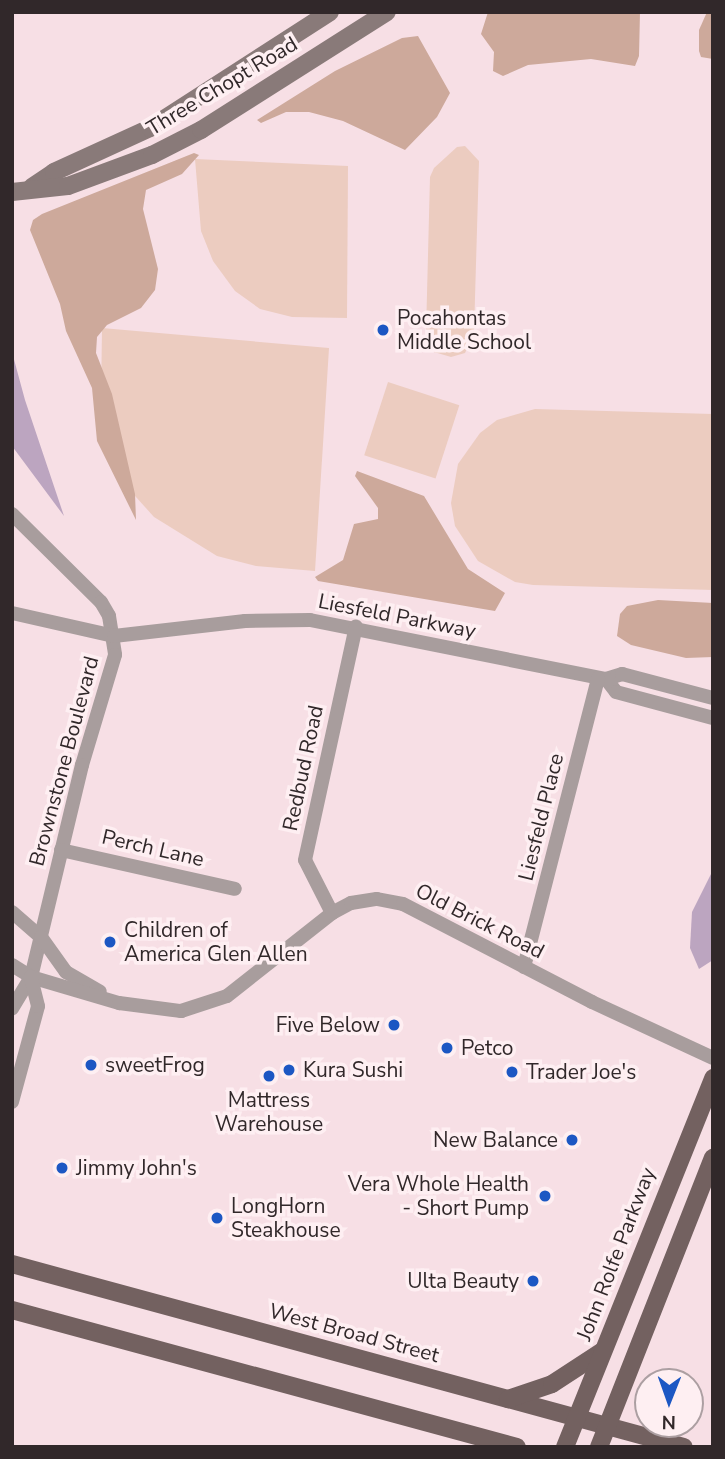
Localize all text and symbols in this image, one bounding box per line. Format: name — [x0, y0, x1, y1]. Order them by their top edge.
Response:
street label: Three Chopt Road — [142, 31, 302, 141]
place label: Pocahontas Middle School — [397, 305, 531, 355]
marker: Pocahontas Middle School — [375, 322, 391, 338]
street label: Liesfeld Parkway — [316, 588, 478, 644]
street label: Brownstone Boulevard — [24, 653, 104, 869]
street label: Redbud Road — [277, 703, 329, 833]
street label: Liesfeld Place — [513, 751, 569, 883]
street label: Perch Lane — [99, 824, 207, 872]
street label: Old Brick Road — [411, 878, 549, 964]
place label: Children of America Glen Allen — [124, 917, 308, 967]
marker: Children of America Glen Allen — [102, 934, 118, 950]
place label: Five Below — [276, 1012, 380, 1038]
marker: Five Below — [386, 1017, 402, 1033]
place label: Petco — [461, 1035, 513, 1061]
marker: Petco — [439, 1040, 455, 1056]
place label: sweetFrog — [105, 1052, 205, 1078]
marker: sweetFrog — [83, 1057, 99, 1073]
place label: Kura Sushi — [303, 1057, 403, 1083]
place label: Trader Joe's — [526, 1059, 636, 1085]
marker: Kura Sushi — [281, 1062, 297, 1078]
marker: Trader Joe's — [504, 1064, 520, 1080]
marker: Mattress Warehouse — [261, 1068, 277, 1084]
place label: Mattress Warehouse — [215, 1087, 323, 1137]
place label: New Balance — [433, 1127, 558, 1153]
marker: New Balance — [564, 1132, 580, 1148]
place label: Jimmy John's — [76, 1155, 197, 1181]
marker: Jimmy John's — [54, 1160, 70, 1176]
street label: John Rolfe Parkway — [571, 1164, 661, 1344]
place label: Vera Whole Health - Short Pump — [348, 1171, 529, 1221]
marker: Vera Whole Health - Short Pump — [535, 1186, 555, 1206]
place label: LongHorn Steakhouse — [231, 1193, 341, 1243]
marker: LongHorn Steakhouse — [209, 1210, 225, 1226]
place label: Ulta Beauty — [407, 1268, 519, 1294]
marker: Ulta Beauty — [525, 1273, 541, 1289]
street label: West Broad Street — [266, 1298, 442, 1368]
north arrow — [634, 1368, 704, 1438]
text: N — [661, 1409, 676, 1435]

